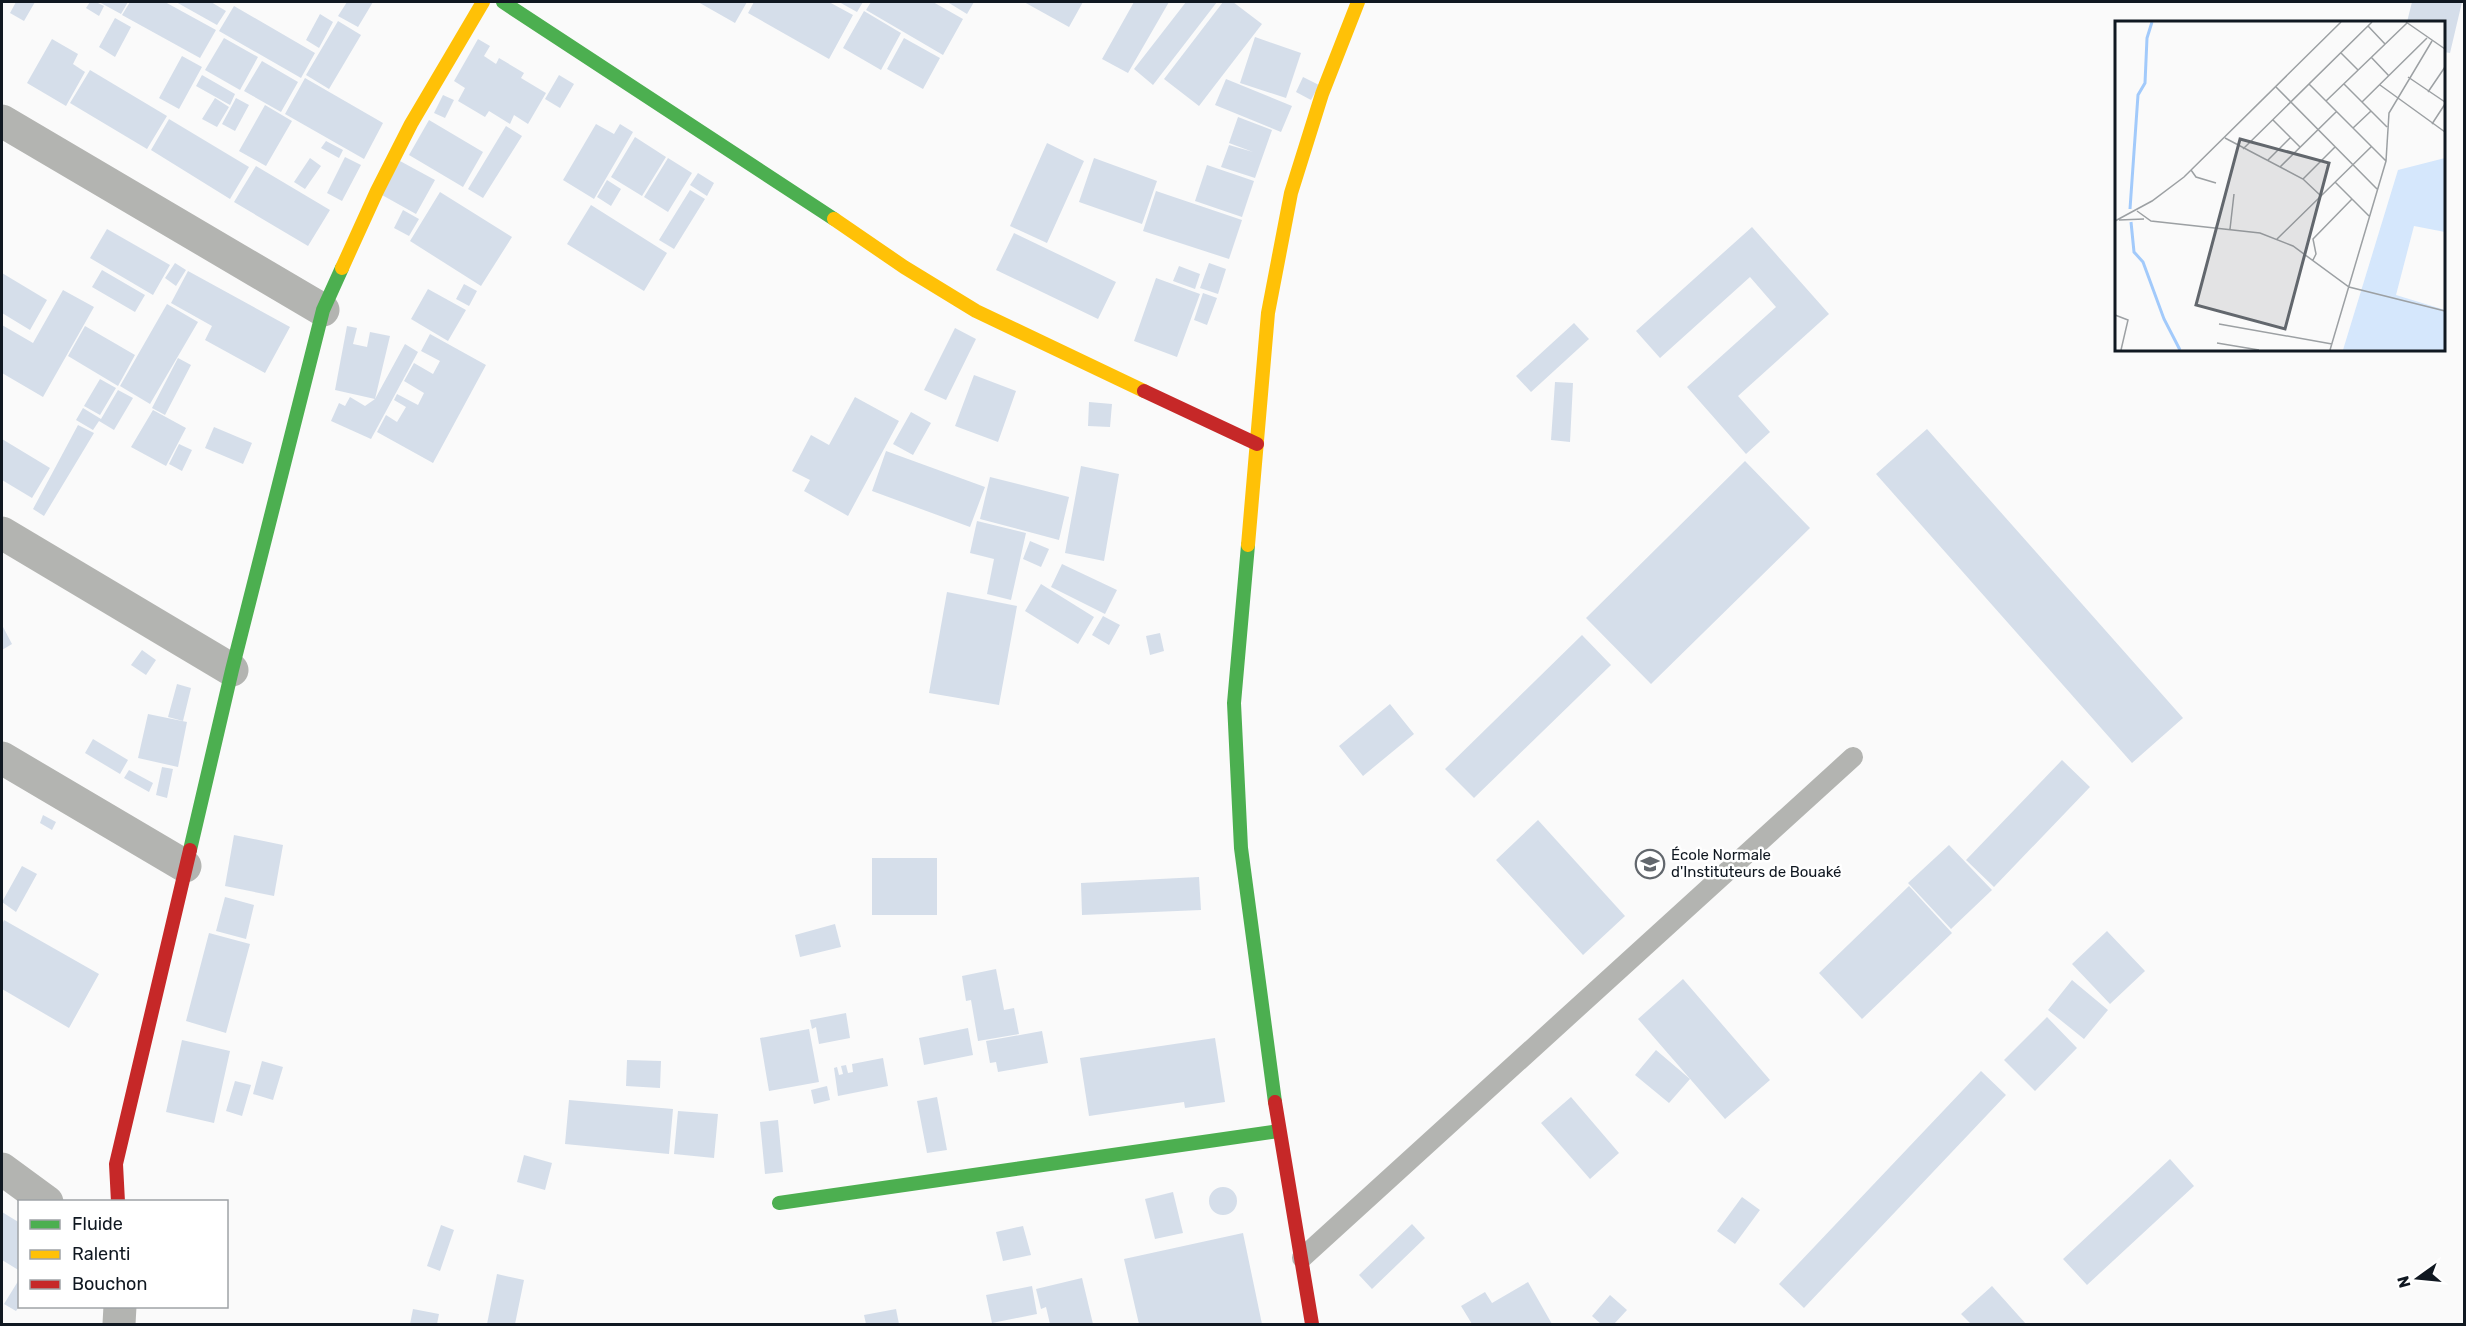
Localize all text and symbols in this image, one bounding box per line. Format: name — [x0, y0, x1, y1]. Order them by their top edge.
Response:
inset map — [2115, 21, 2445, 351]
place label: École Normale d'Instituteurs de Bouaké — [1671, 846, 1841, 881]
school or university icon: École Normale d'Instituteurs de Bouaké — [1634, 848, 1666, 880]
legend — [18, 1200, 228, 1308]
text: Fluide — [72, 1213, 123, 1235]
text: Ralenti — [72, 1243, 130, 1265]
north arrow — [2388, 1248, 2448, 1308]
text: Bouchon — [72, 1273, 147, 1295]
text: N — [2393, 1274, 2415, 1290]

